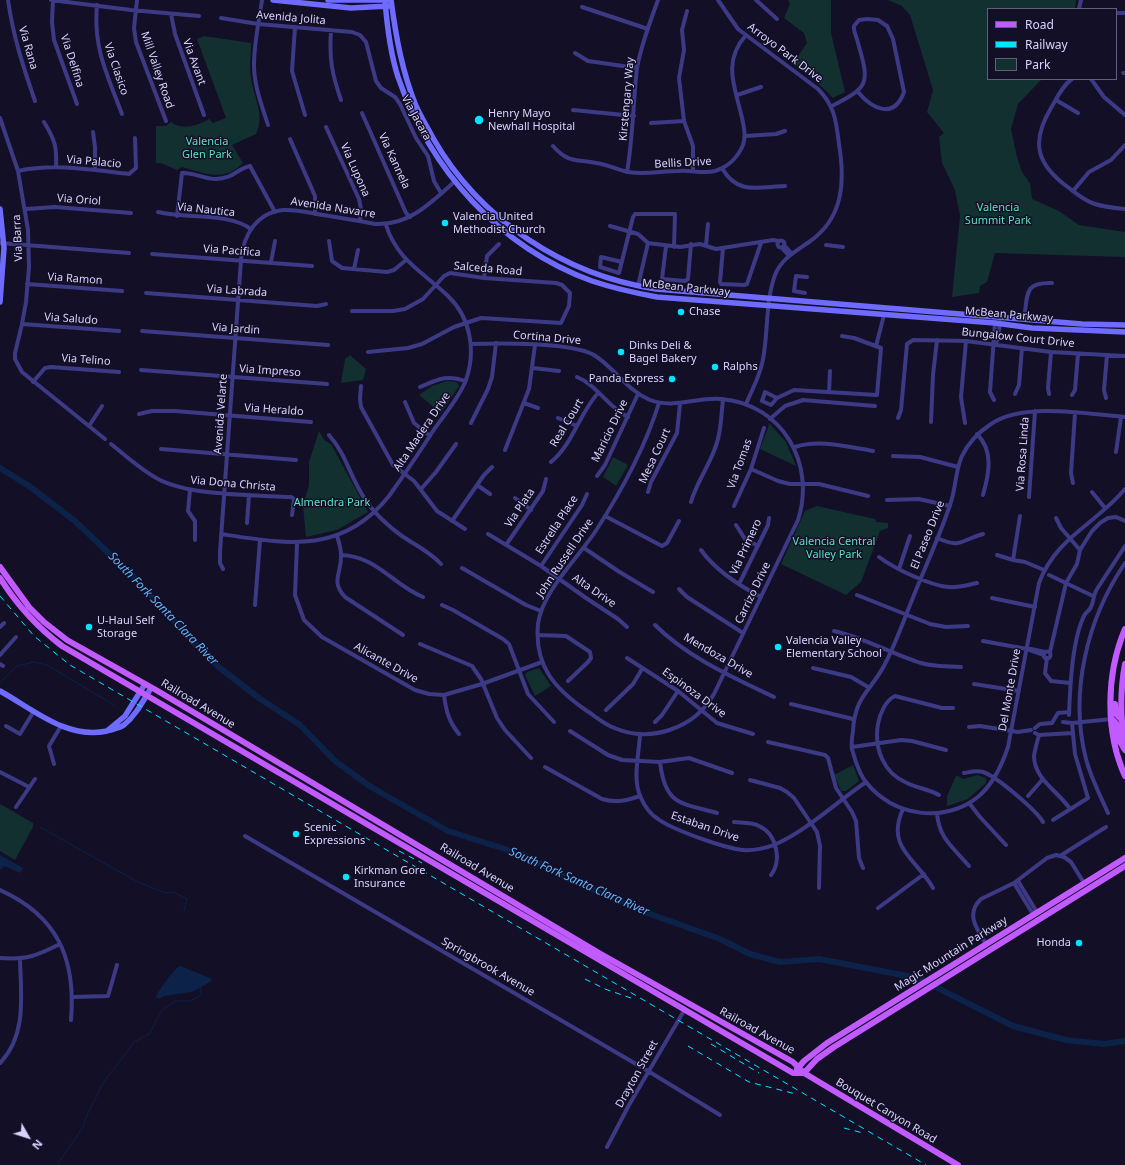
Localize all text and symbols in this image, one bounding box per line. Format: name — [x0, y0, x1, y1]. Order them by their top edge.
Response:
street label: Avenida Jolita — [256, 8, 326, 28]
legend — [987, 8, 1117, 80]
text: Road — [1025, 16, 1054, 33]
street label: Arroyo Park Drive — [745, 20, 825, 86]
street label: Via Rana — [16, 25, 40, 71]
street label: Mill Valley Road — [138, 30, 176, 110]
street label: Via Delfina — [57, 33, 87, 89]
text: Railway — [1025, 36, 1068, 53]
street label: Via Avant — [180, 37, 208, 87]
street label: Via Clasico — [101, 41, 131, 97]
street label: Kirstengary Way — [617, 56, 637, 142]
text: Park — [1025, 56, 1050, 73]
street label: Via Jacara — [398, 93, 434, 143]
place label: Henry Mayo Newhall Hospital — [488, 107, 575, 133]
marker: Henry Mayo Newhall Hospital — [473, 114, 485, 126]
street label: Via Kannela — [375, 131, 413, 191]
park label: Valencia Glen Park — [182, 135, 232, 161]
street label: Via Lupona — [337, 141, 373, 199]
street label: Via Palacio — [66, 153, 122, 171]
street label: Bellis Drive — [654, 155, 712, 171]
street label: Via Oriol — [57, 192, 101, 208]
street label: Avenida Navarre — [290, 195, 376, 221]
street label: Via Nautica — [176, 200, 236, 220]
park label: Valencia Summit Park — [965, 201, 1031, 227]
place label: Valencia United Methodist Church — [453, 210, 545, 236]
street label: Via Barra — [10, 214, 26, 262]
marker: Valencia United Methodist Church — [440, 218, 450, 228]
street label: Via Pacifica — [203, 242, 261, 260]
street label: Salceda Road — [453, 259, 523, 279]
street label: Via Ramon — [47, 270, 103, 288]
street label: McBean Parkway — [641, 277, 731, 299]
street label: Via Labrada — [206, 282, 268, 300]
place label: Chase — [689, 305, 720, 319]
street label: McBean Parkway — [965, 305, 1053, 325]
marker: Chase — [676, 307, 686, 317]
street label: Via Saludo — [44, 311, 98, 327]
street label: Via Jardin — [211, 321, 261, 337]
street label: Bungalow Court Drive — [961, 326, 1075, 350]
street label: Cortina Drive — [513, 328, 581, 348]
place label: Dinks Deli & Bagel Bakery — [629, 339, 697, 365]
marker: Dinks Deli & Bagel Bakery — [616, 347, 626, 357]
street label: Via Telino — [61, 352, 111, 368]
place label: Ralphs — [723, 360, 758, 374]
street label: Via Impreso — [239, 362, 301, 380]
marker: Ralphs — [710, 362, 720, 372]
place label: Panda Express — [589, 372, 664, 386]
street label: Avenida Velarte — [212, 373, 230, 455]
marker: Panda Express — [667, 374, 677, 384]
street label: Alta Madera Drive — [391, 390, 453, 474]
street label: Real Court — [547, 397, 587, 449]
street label: Maricio Drive — [589, 397, 631, 465]
street label: Via Heraldo — [244, 401, 304, 419]
street label: Via Rosa Linda — [1014, 416, 1032, 492]
street label: Mesa Court — [636, 426, 674, 486]
street label: Via Tomas — [725, 437, 755, 491]
street label: Via Dona Christa — [190, 474, 276, 494]
street label: Via Plata — [502, 486, 538, 530]
street label: Estrella Place — [533, 493, 581, 557]
park label: Almendra Park — [294, 496, 370, 510]
street label: El Paseo Drive — [908, 499, 948, 571]
street label: John Russell Drive — [534, 516, 596, 600]
street label: Via Primero — [727, 517, 765, 577]
park label: Valencia Central Valley Park — [793, 535, 875, 561]
water label: South Fork Santa Clara River — [105, 549, 221, 669]
street label: Carrizo Drive — [732, 560, 774, 626]
street label: Alta Drive — [570, 572, 618, 610]
place label: U-Haul Self Storage — [97, 614, 154, 640]
marker: U-Haul Self Storage — [84, 622, 94, 632]
street label: Mendoza Drive — [681, 631, 755, 681]
place label: Valencia Valley Elementary School — [786, 634, 882, 660]
street label: Alicante Drive — [352, 640, 420, 686]
marker: Valencia Valley Elementary School — [773, 642, 783, 652]
street label: Del Monte Drive — [996, 648, 1024, 732]
street label: Espinoza Drive — [659, 665, 729, 721]
street label: Railroad Avenue — [159, 677, 237, 731]
street label: Estaban Drive — [669, 809, 741, 845]
place label: Scenic Expressions — [304, 821, 365, 847]
marker: Scenic Expressions — [291, 829, 301, 839]
street label: Railroad Avenue — [438, 841, 516, 895]
water label: South Fork Santa Clara River — [507, 845, 651, 919]
place label: Kirkman Gore Insurance — [354, 864, 425, 890]
marker: Kirkman Gore Insurance — [341, 872, 351, 882]
street label: Magic Mountain Parkway — [892, 914, 1010, 994]
street label: Springbrook Avenue — [439, 935, 537, 999]
place label: Honda — [1036, 936, 1071, 950]
marker: Honda — [1074, 938, 1084, 948]
street label: Railroad Avenue — [717, 1005, 797, 1057]
street label: Drayton Street — [613, 1038, 661, 1110]
street label: Bouquet Canyon Road — [833, 1076, 939, 1146]
north arrow — [8, 1117, 48, 1157]
text: N — [29, 1137, 46, 1153]

